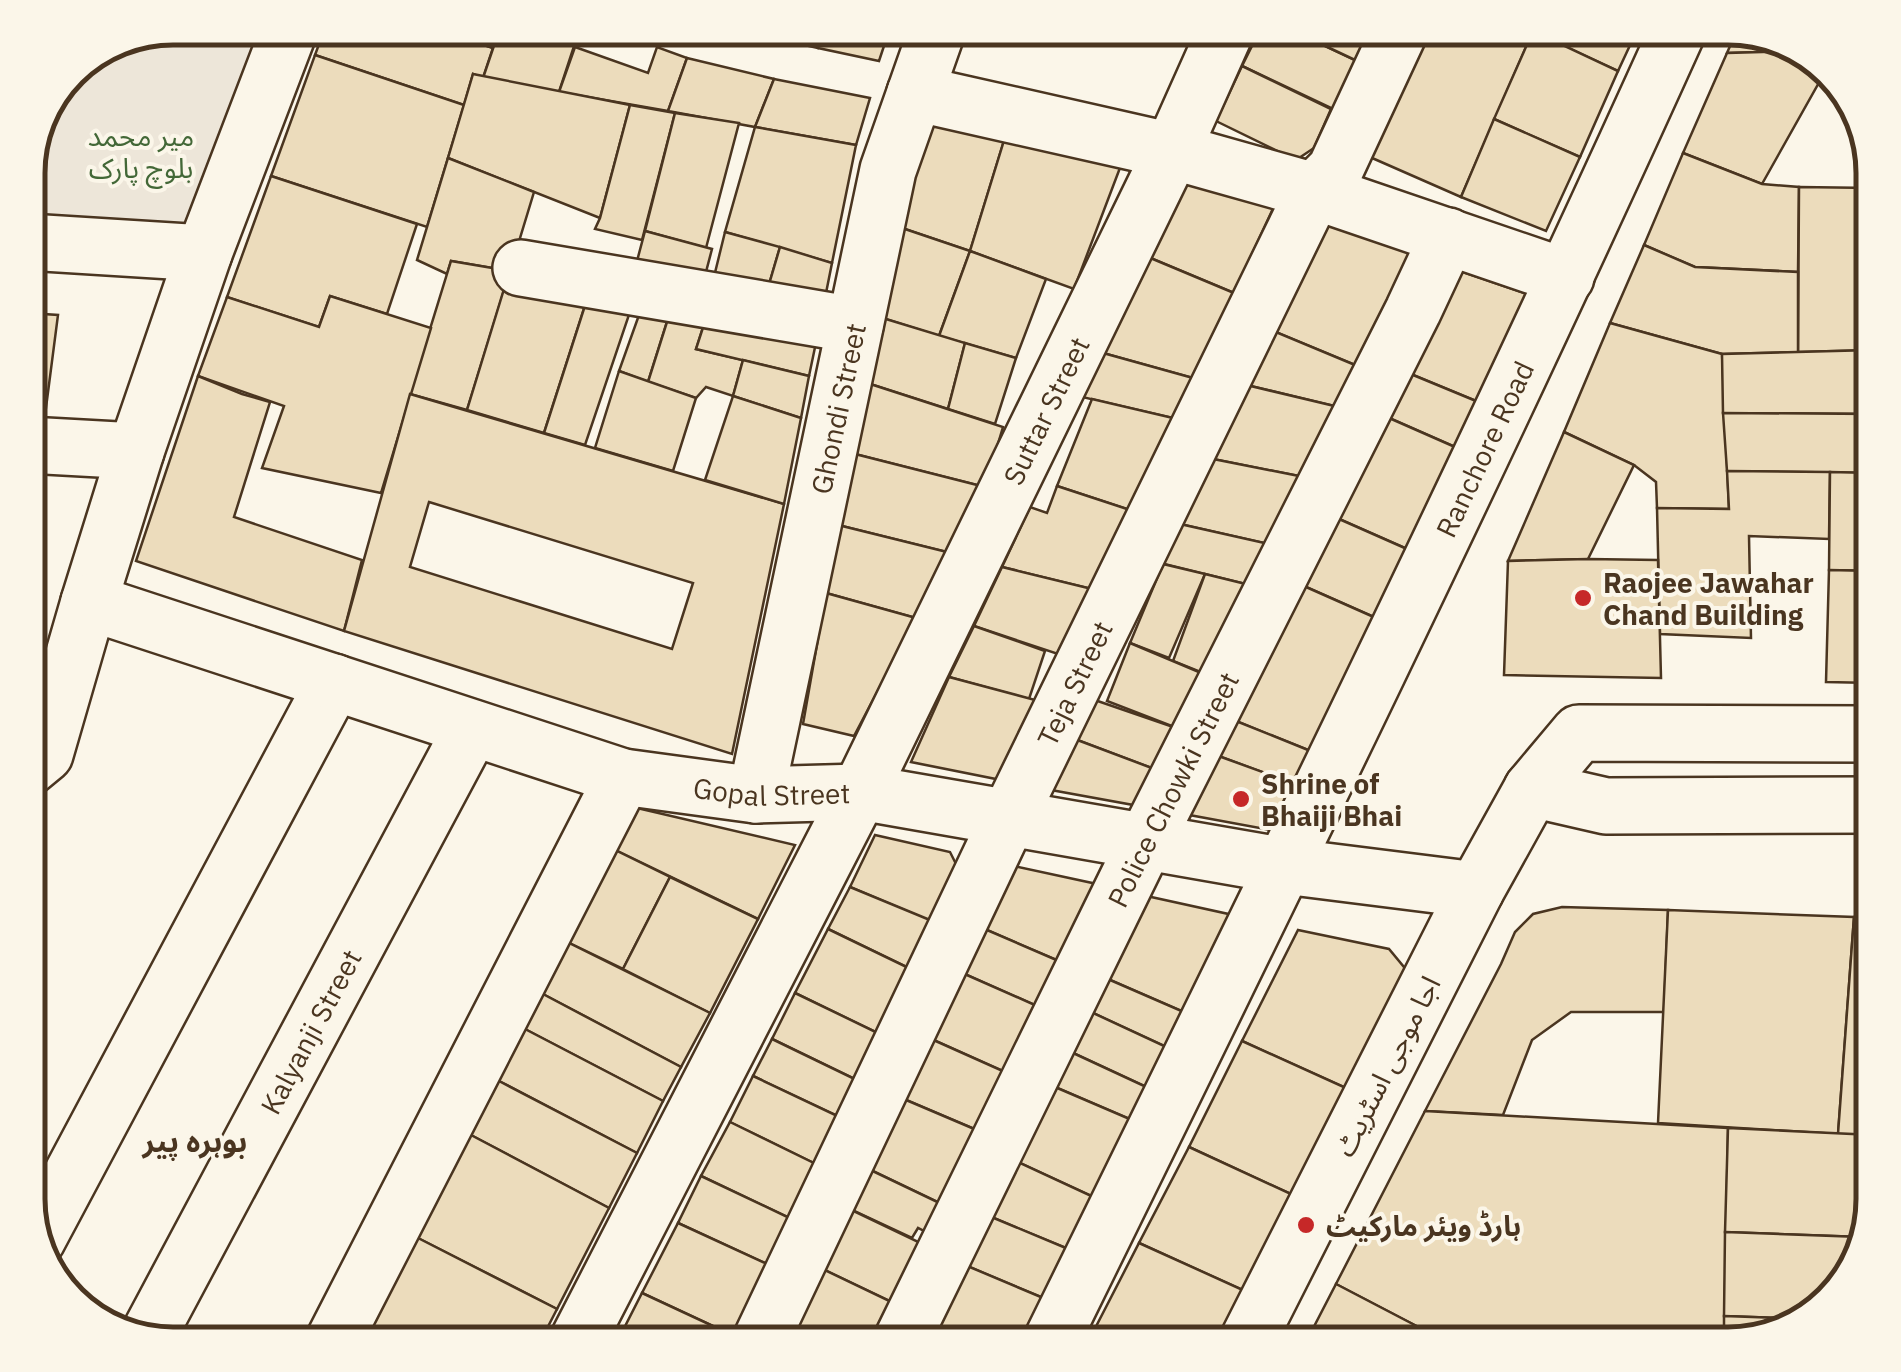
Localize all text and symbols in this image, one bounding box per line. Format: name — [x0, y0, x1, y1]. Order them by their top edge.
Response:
park label: میر محمد بلوچ پارک — [88, 117, 194, 189]
street label: Ghondi Street — [802, 320, 874, 497]
street label: Suttar Street — [994, 330, 1097, 491]
street label: Ranchore Road — [1427, 355, 1542, 543]
place label: Raojee Jawahar Chand Building — [1603, 564, 1814, 633]
marker: Raojee Jawahar Chand Building — [1572, 587, 1594, 609]
street label: Teja Street — [1028, 615, 1120, 752]
street label: Police Chowki Street — [1098, 666, 1247, 913]
place label: Shrine of Bhaiji Bhai — [1261, 765, 1402, 834]
street label: Gopal Street — [691, 768, 851, 814]
marker: Shrine of Bhaiji Bhai — [1230, 788, 1252, 810]
street label: Kalyanji Street — [251, 943, 369, 1120]
street label: اجا موجی اسٹریٹ — [1326, 969, 1448, 1163]
district label: بوہرہ پیر — [141, 1121, 247, 1161]
place label: ہارڈ ویئر مارکیٹ — [1326, 1207, 1521, 1244]
marker: ہارڈ ویئر مارکیٹ — [1295, 1214, 1317, 1236]

